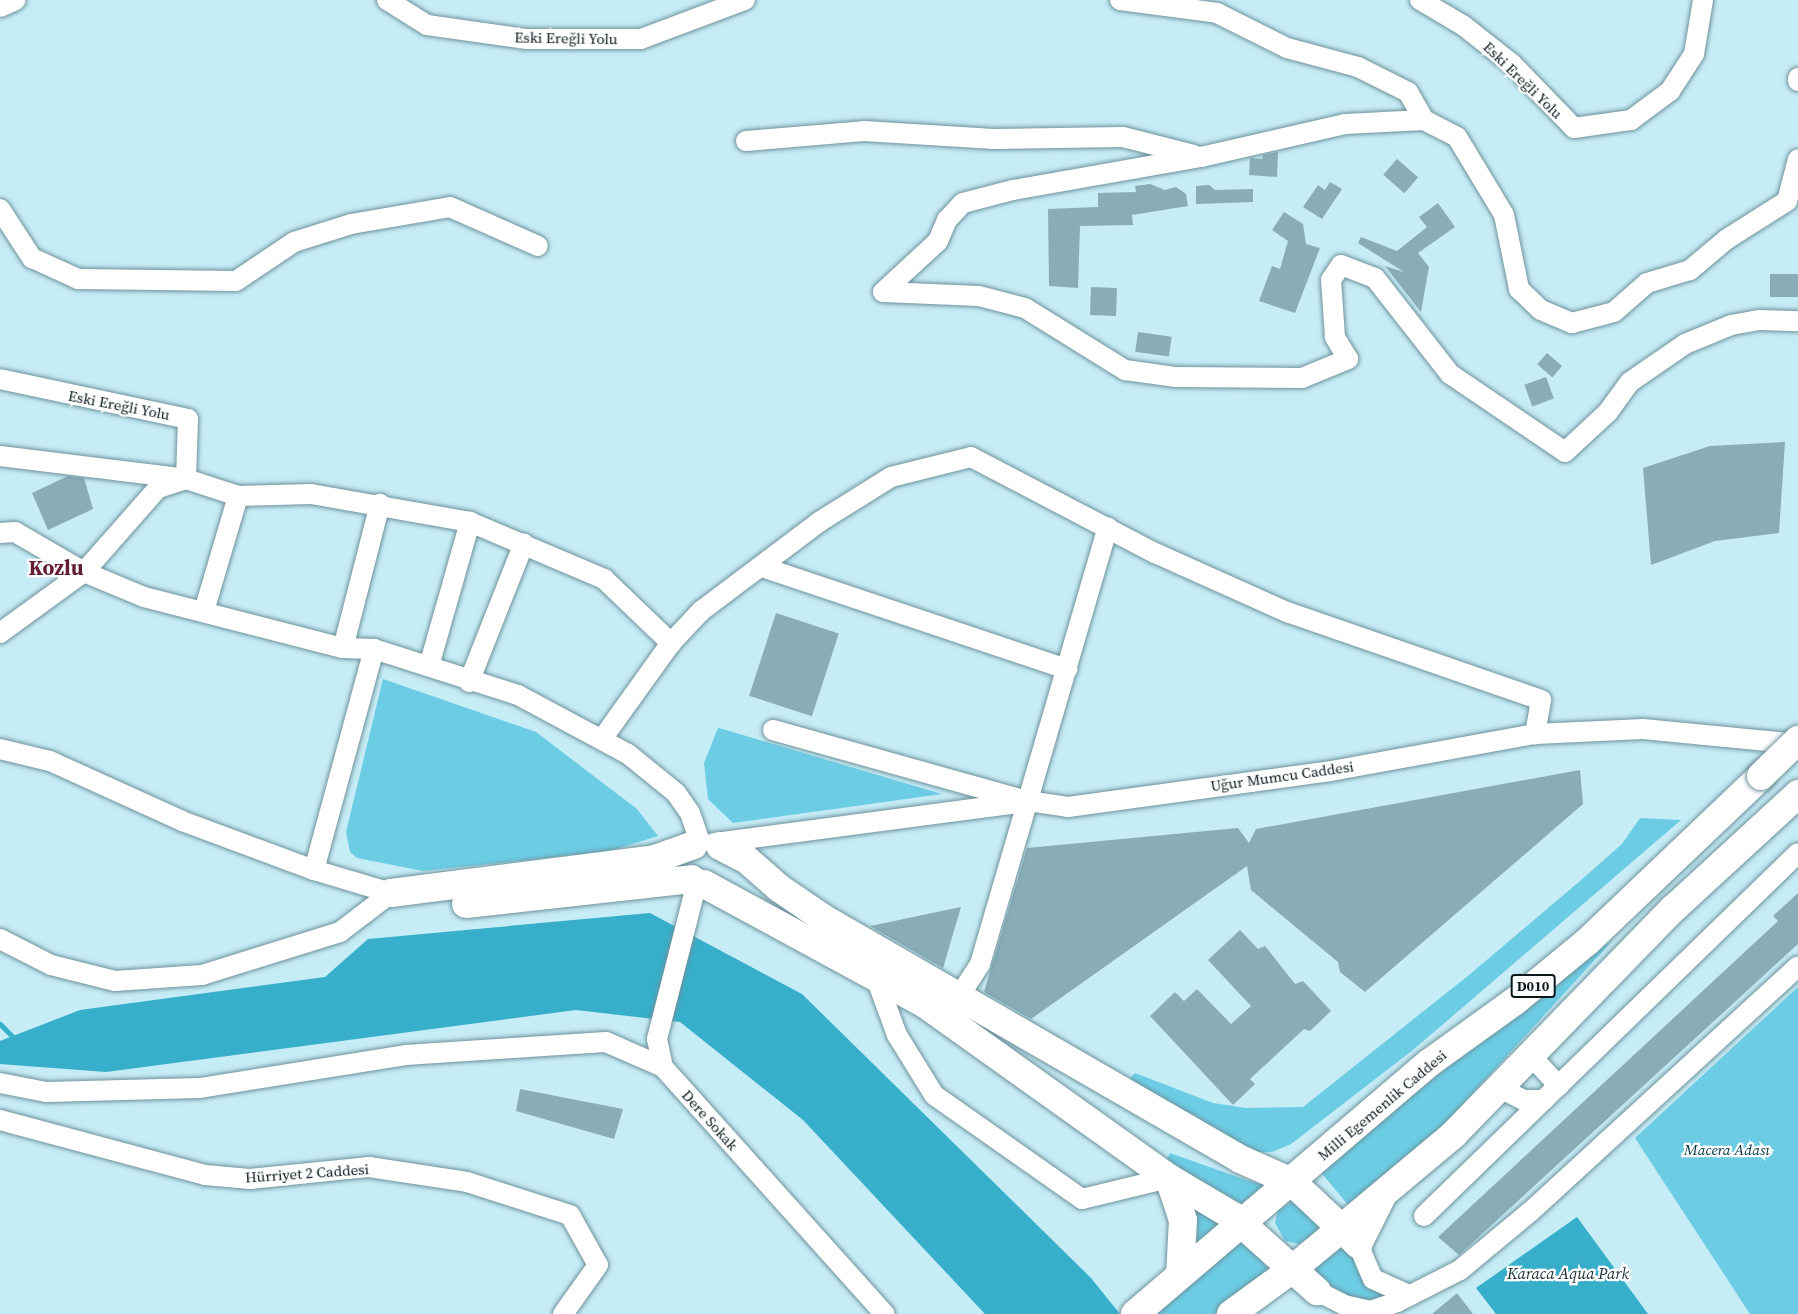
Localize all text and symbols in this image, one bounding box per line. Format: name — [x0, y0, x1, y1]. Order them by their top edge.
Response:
street label: Eski Ereğli Yolu — [514, 28, 618, 48]
street label: Eski Ereğli Yolu — [1479, 37, 1567, 123]
street label: Eski Ereğli Yolu — [66, 386, 172, 424]
district label: Kozlu — [28, 555, 84, 581]
street label: Uğur Mumcu Caddesi — [1209, 757, 1355, 795]
road number: D010 — [1510, 975, 1556, 997]
street label: Milli Egemenlik Caddesi — [1314, 1046, 1450, 1164]
street label: Dere Sokak — [678, 1086, 742, 1154]
park label: Macera Adası — [1684, 1141, 1770, 1159]
street label: Hürriyet 2 Caddesi — [244, 1160, 370, 1186]
water label: Karaca Aqua Park — [1507, 1263, 1629, 1283]

